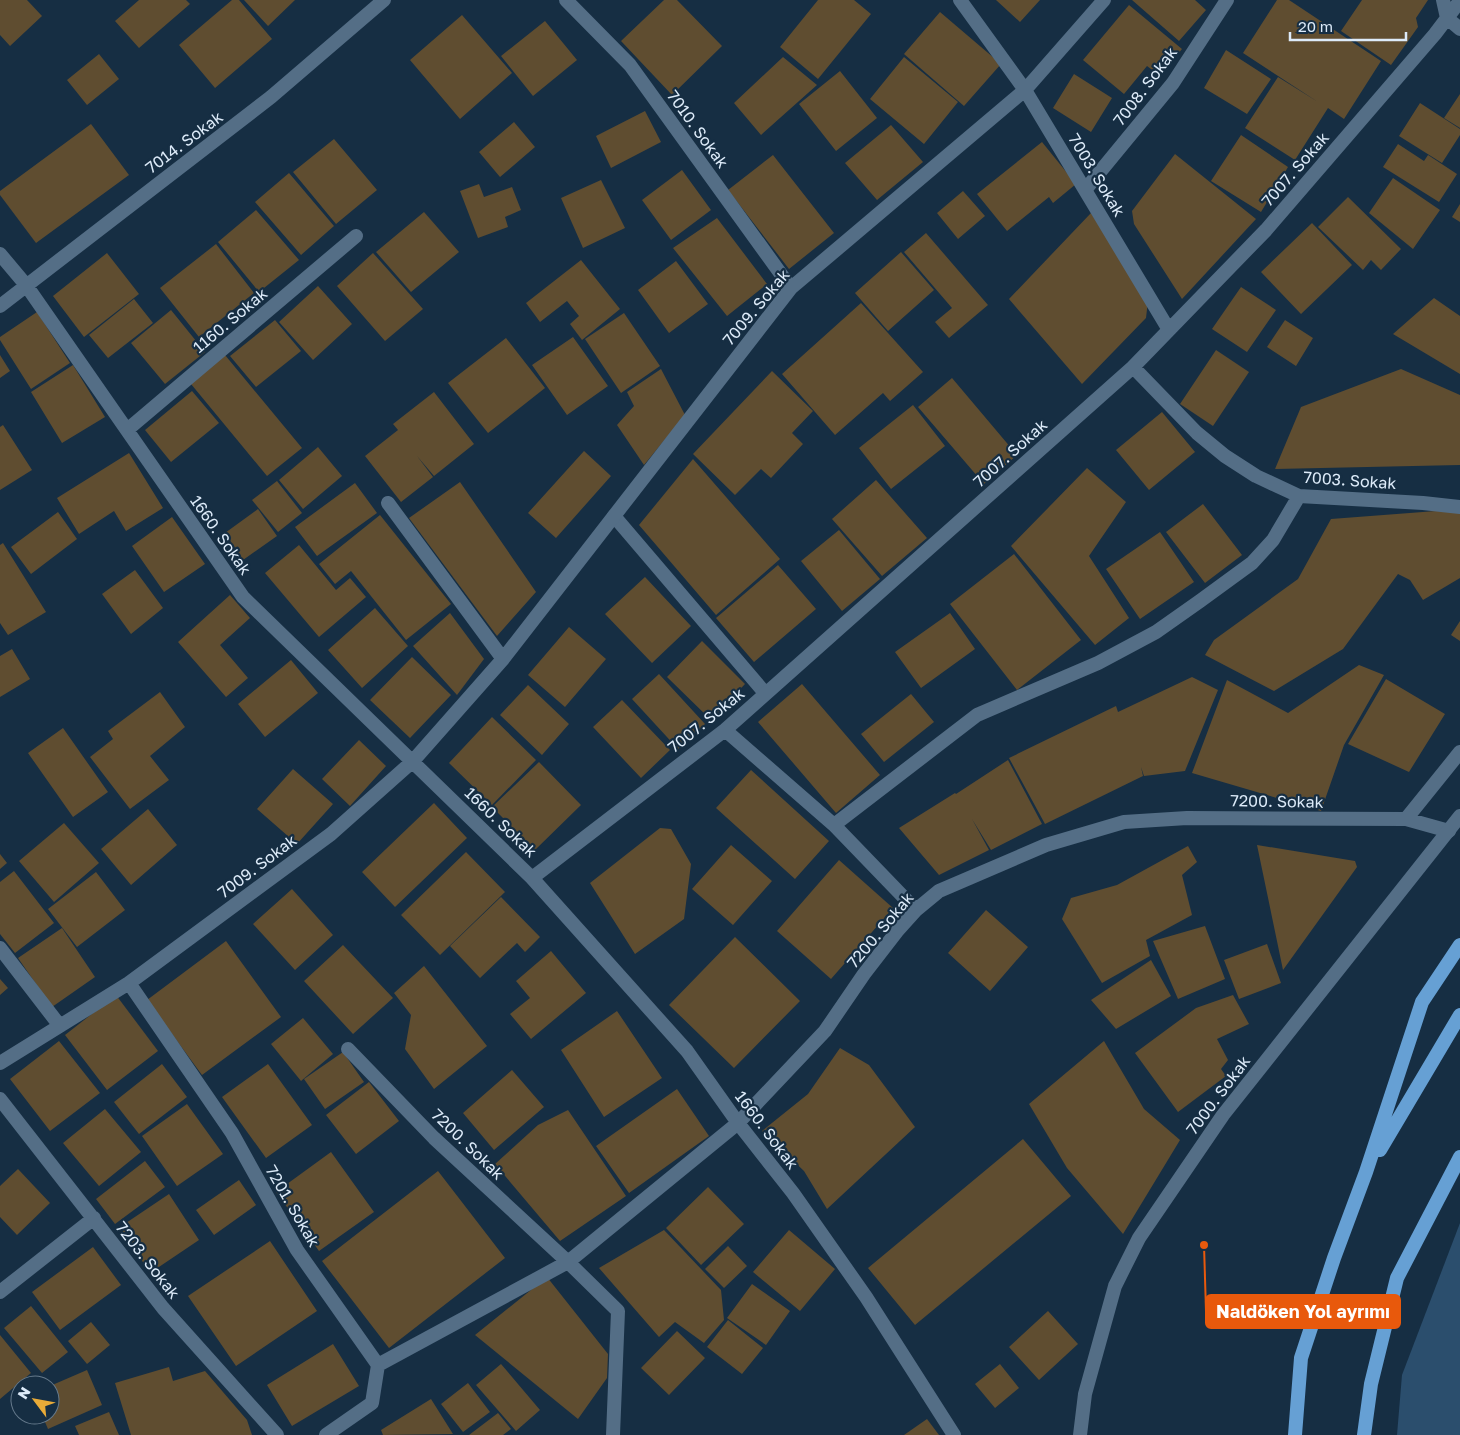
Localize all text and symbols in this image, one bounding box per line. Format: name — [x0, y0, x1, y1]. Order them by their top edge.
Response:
scale bar — [1290, 10, 1406, 42]
text: 20 m — [1298, 17, 1333, 35]
street label: 7008. Sokak — [1109, 43, 1181, 129]
street label: 7010. Sokak — [663, 86, 733, 172]
street label: 7014. Sokak — [141, 106, 227, 178]
street label: 7007. Sokak — [1257, 128, 1333, 210]
street label: 7003. Sokak — [1064, 130, 1130, 220]
street label: 7009. Sokak — [718, 265, 794, 349]
street label: 1160. Sokak — [189, 283, 271, 357]
street label: 7007. Sokak — [969, 415, 1051, 491]
street label: 7003. Sokak — [1303, 467, 1397, 493]
street label: 1660. Sokak — [186, 491, 256, 579]
street label: 7007. Sokak — [664, 683, 748, 757]
street label: 1660. Sokak — [461, 783, 541, 861]
street label: 7200. Sokak — [1230, 790, 1324, 812]
street label: 7009. Sokak — [214, 830, 300, 902]
street label: 7200. Sokak — [842, 888, 918, 972]
street label: 7000. Sokak — [1182, 1052, 1254, 1138]
street label: 1660. Sokak — [731, 1087, 803, 1173]
street label: 7200. Sokak — [428, 1104, 508, 1184]
street label: 7201. Sokak — [262, 1162, 324, 1250]
street label: 7203. Sokak — [112, 1217, 184, 1303]
callout: Naldöken Yol ayrımı — [1206, 1295, 1400, 1328]
text: Naldöken Yol ayrımı — [1216, 1300, 1390, 1322]
north arrow — [10, 1375, 60, 1425]
text: N — [14, 1384, 34, 1402]

